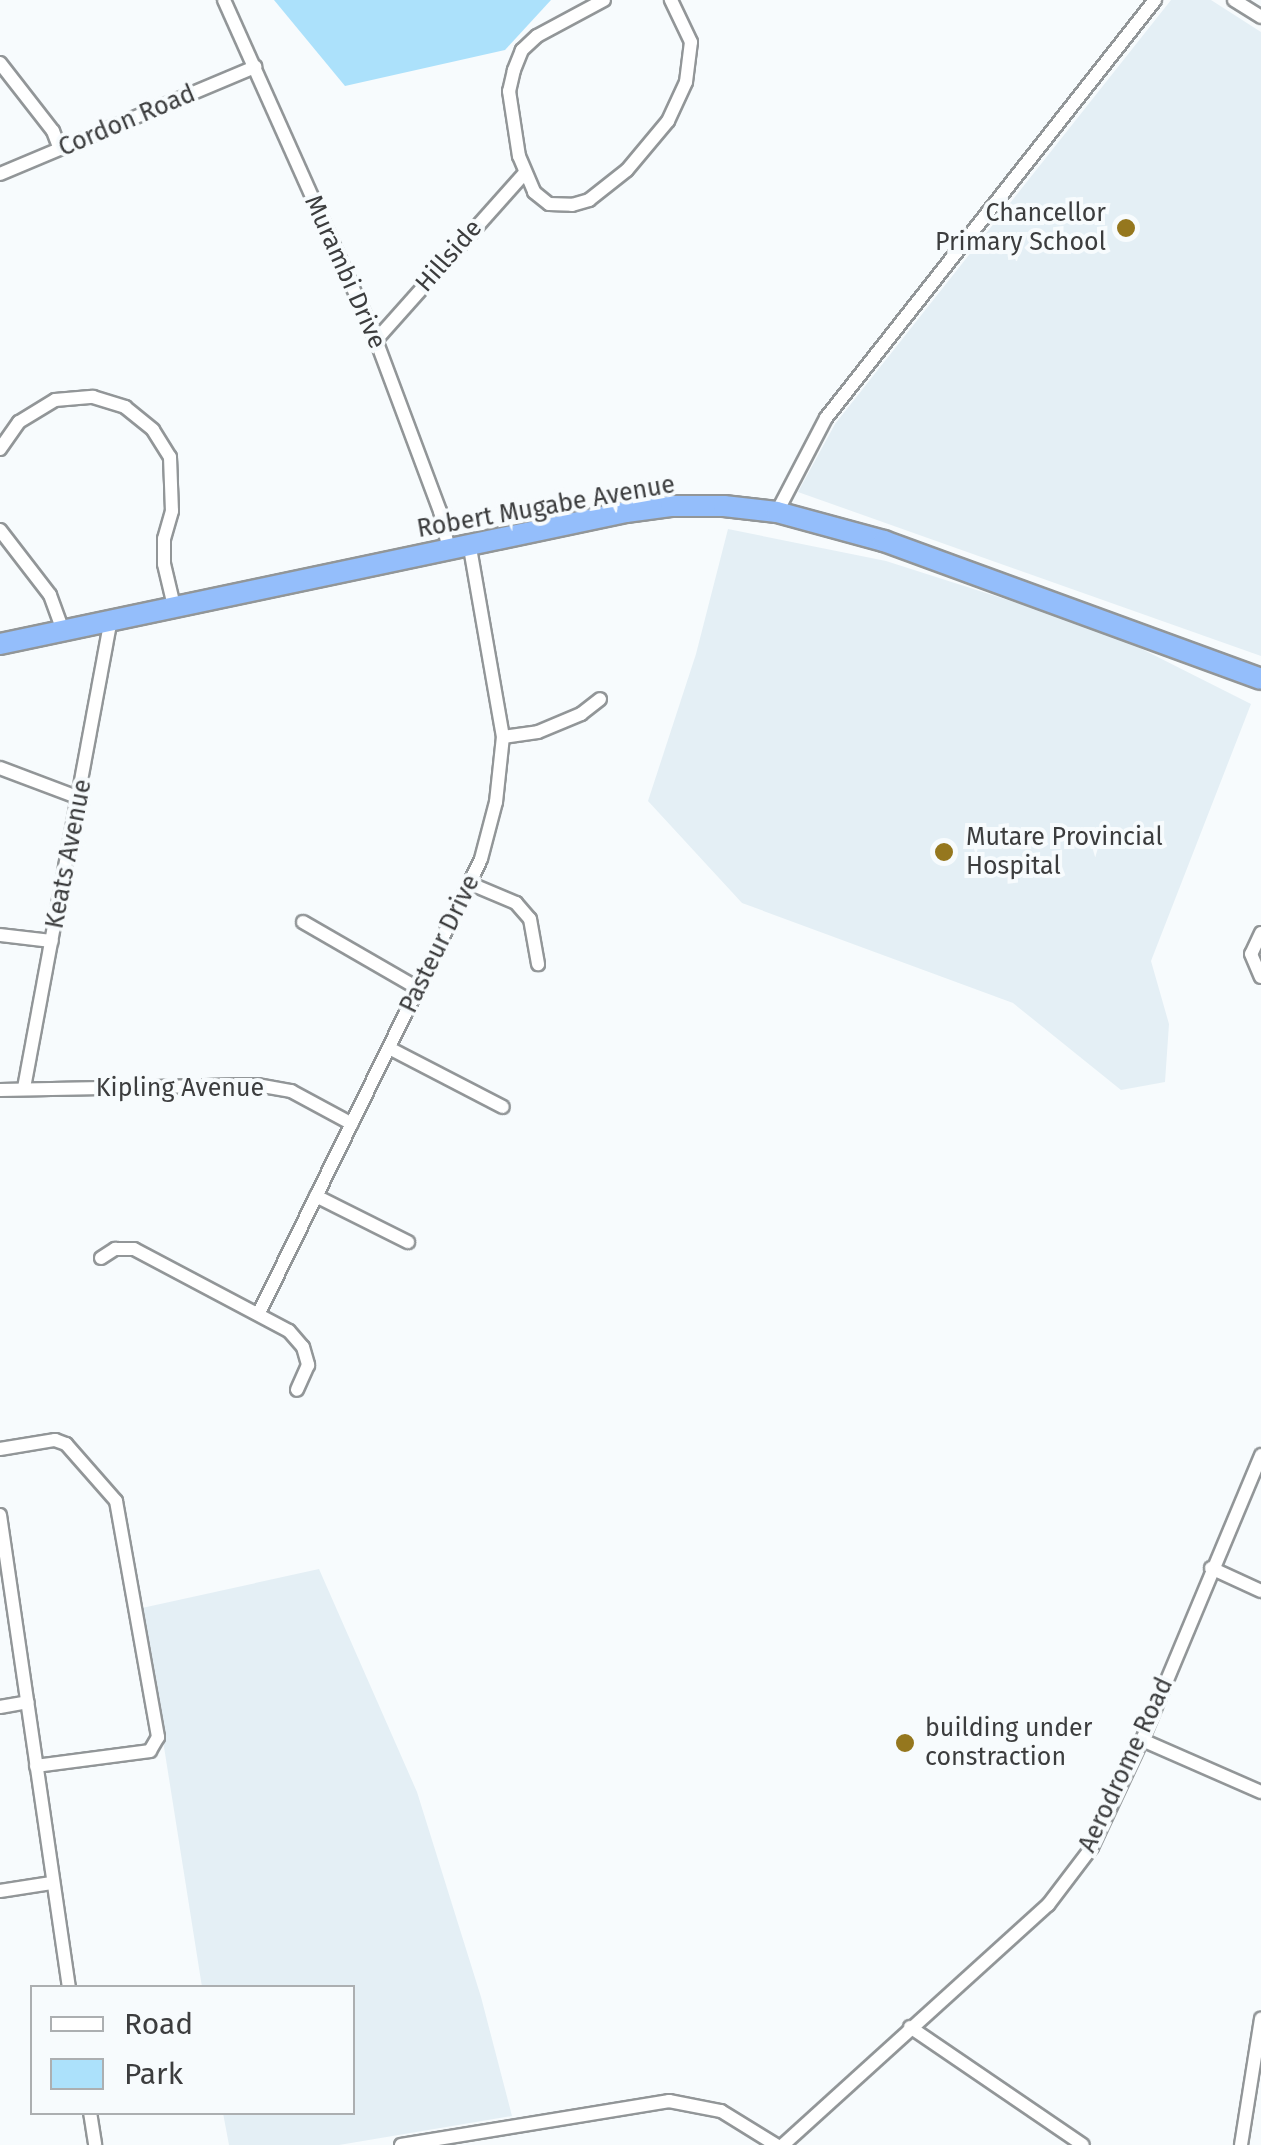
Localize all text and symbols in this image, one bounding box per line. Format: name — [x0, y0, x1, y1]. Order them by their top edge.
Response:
street label: Cordon Road — [54, 79, 200, 163]
street label: Murambi Drive — [298, 191, 392, 353]
place label: Chancellor Primary School — [935, 199, 1106, 258]
street label: Hillside — [409, 214, 489, 298]
marker: Chancellor Primary School — [1115, 217, 1137, 239]
street label: Robert Mugabe Avenue — [415, 470, 677, 544]
street label: Keats Avenue — [40, 777, 98, 931]
place label: Mutare Provincial Hospital — [966, 823, 1163, 882]
marker: Mutare Provincial Hospital — [931, 839, 957, 865]
street label: Pasteur Drive — [394, 870, 486, 1018]
street label: Kipling Avenue — [96, 1073, 264, 1103]
street label: Aerodrome Road — [1072, 1673, 1180, 1857]
place label: building under constraction — [925, 1714, 1092, 1773]
marker: building under constraction — [894, 1732, 916, 1754]
legend — [30, 1985, 355, 2115]
text: Road — [124, 2006, 193, 2042]
text: Park — [124, 2056, 183, 2092]

